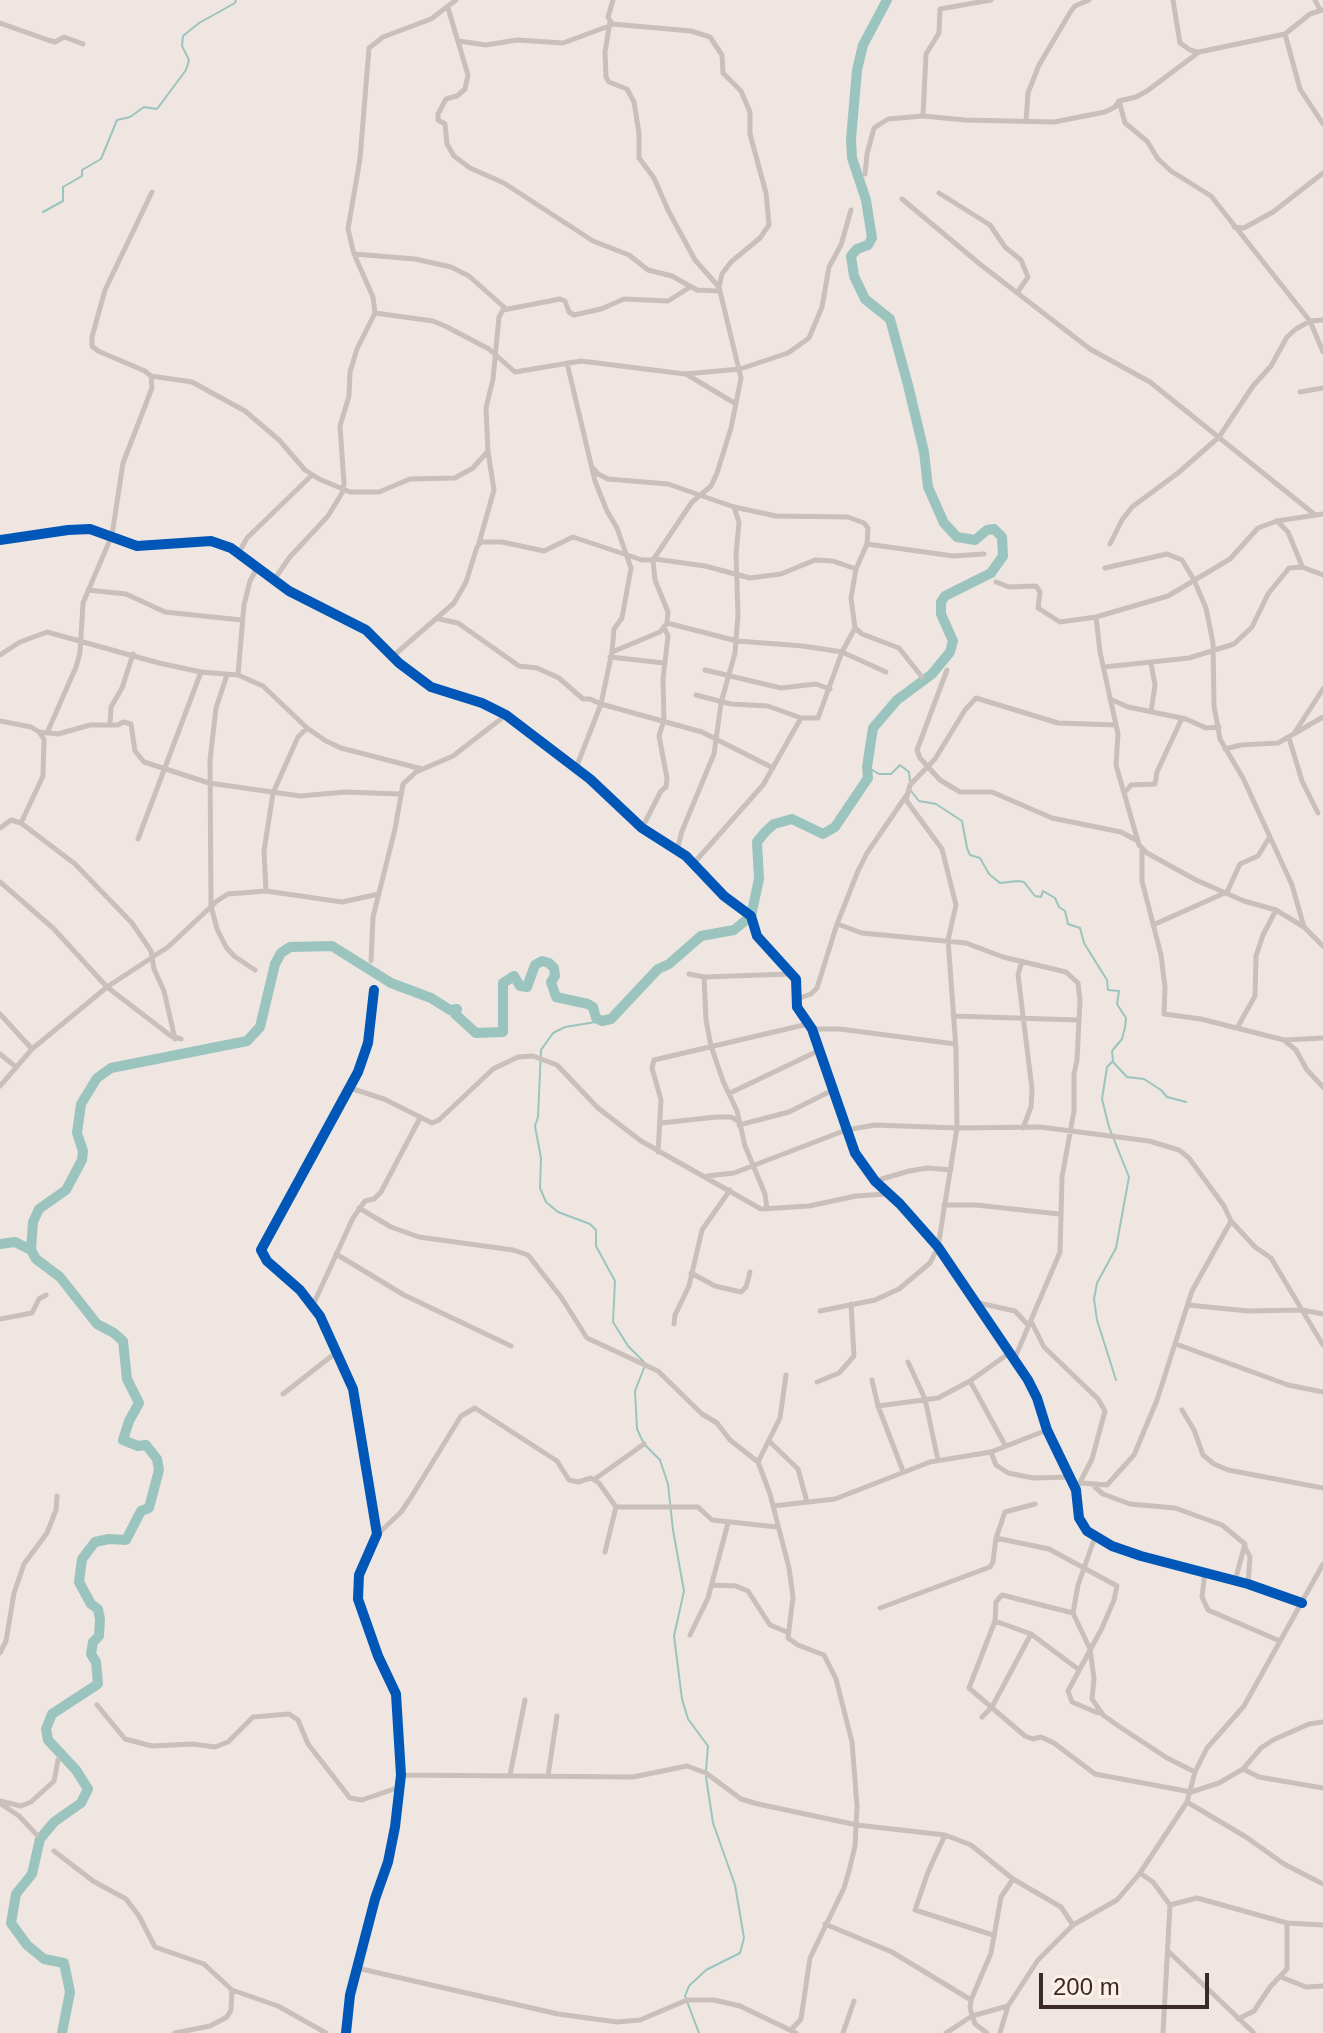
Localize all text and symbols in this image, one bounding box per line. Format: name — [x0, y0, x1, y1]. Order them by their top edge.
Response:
scale bar — [1043, 1957, 1213, 2007]
text: 200 m — [1053, 1973, 1120, 2000]

